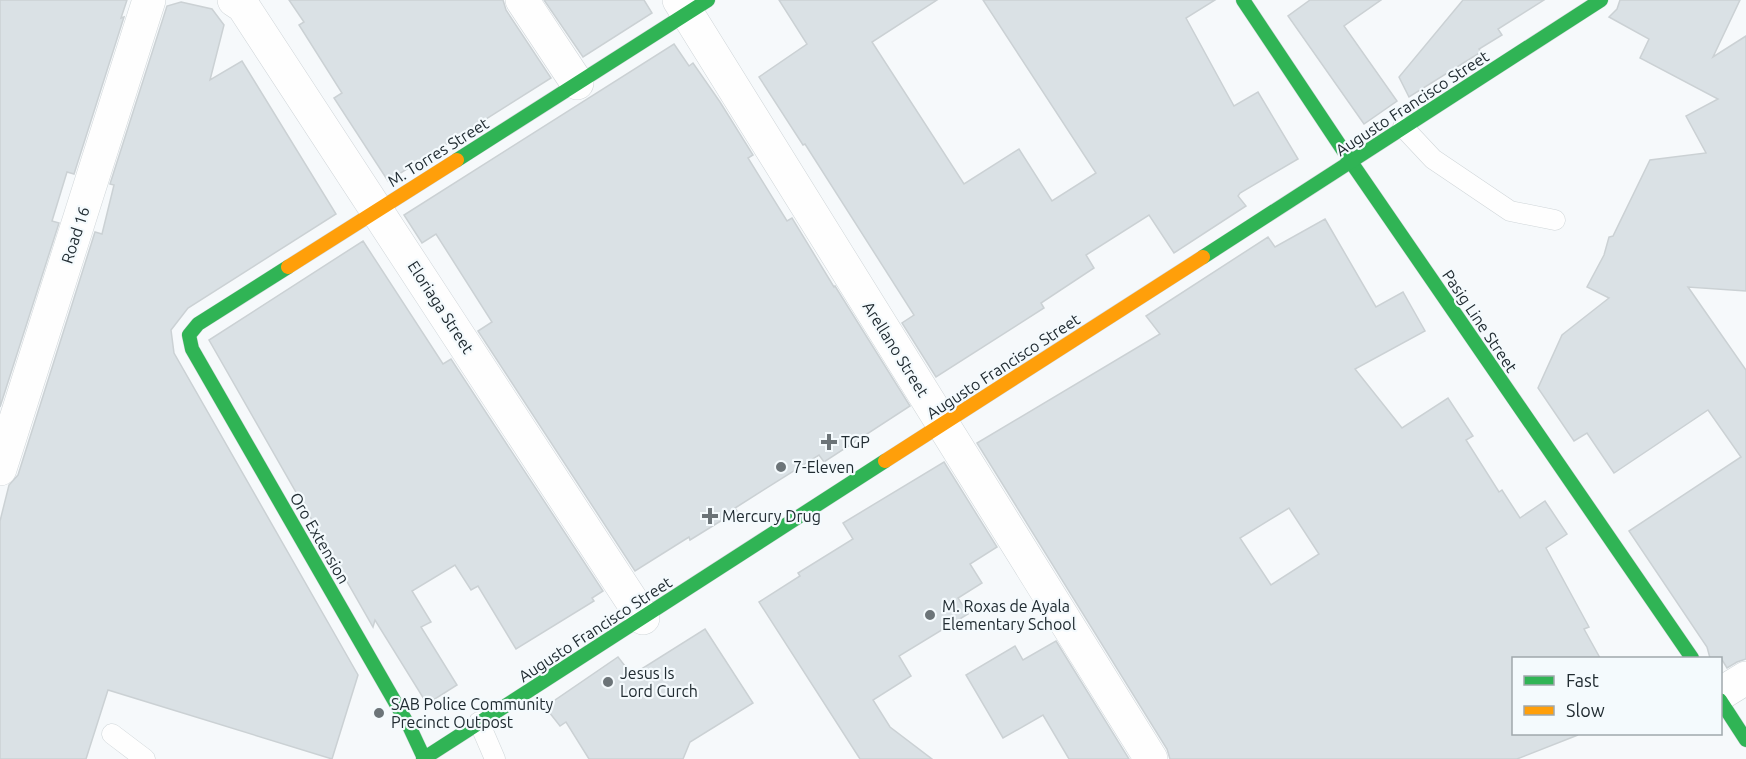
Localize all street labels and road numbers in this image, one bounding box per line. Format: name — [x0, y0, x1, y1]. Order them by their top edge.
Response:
street label: Augusto Francisco Street — [1332, 46, 1493, 159]
street label: M. Torres Street — [384, 113, 492, 190]
street label: Road 16 — [57, 204, 93, 266]
street label: Eloriaga Street — [404, 257, 478, 357]
street label: Pasig Line Street — [1439, 266, 1521, 376]
street label: Arellano Street — [860, 298, 933, 400]
street label: Augusto Francisco Street — [923, 309, 1084, 422]
street label: Oro Extension — [287, 489, 353, 587]
street label: Augusto Francisco Street — [515, 572, 676, 685]

